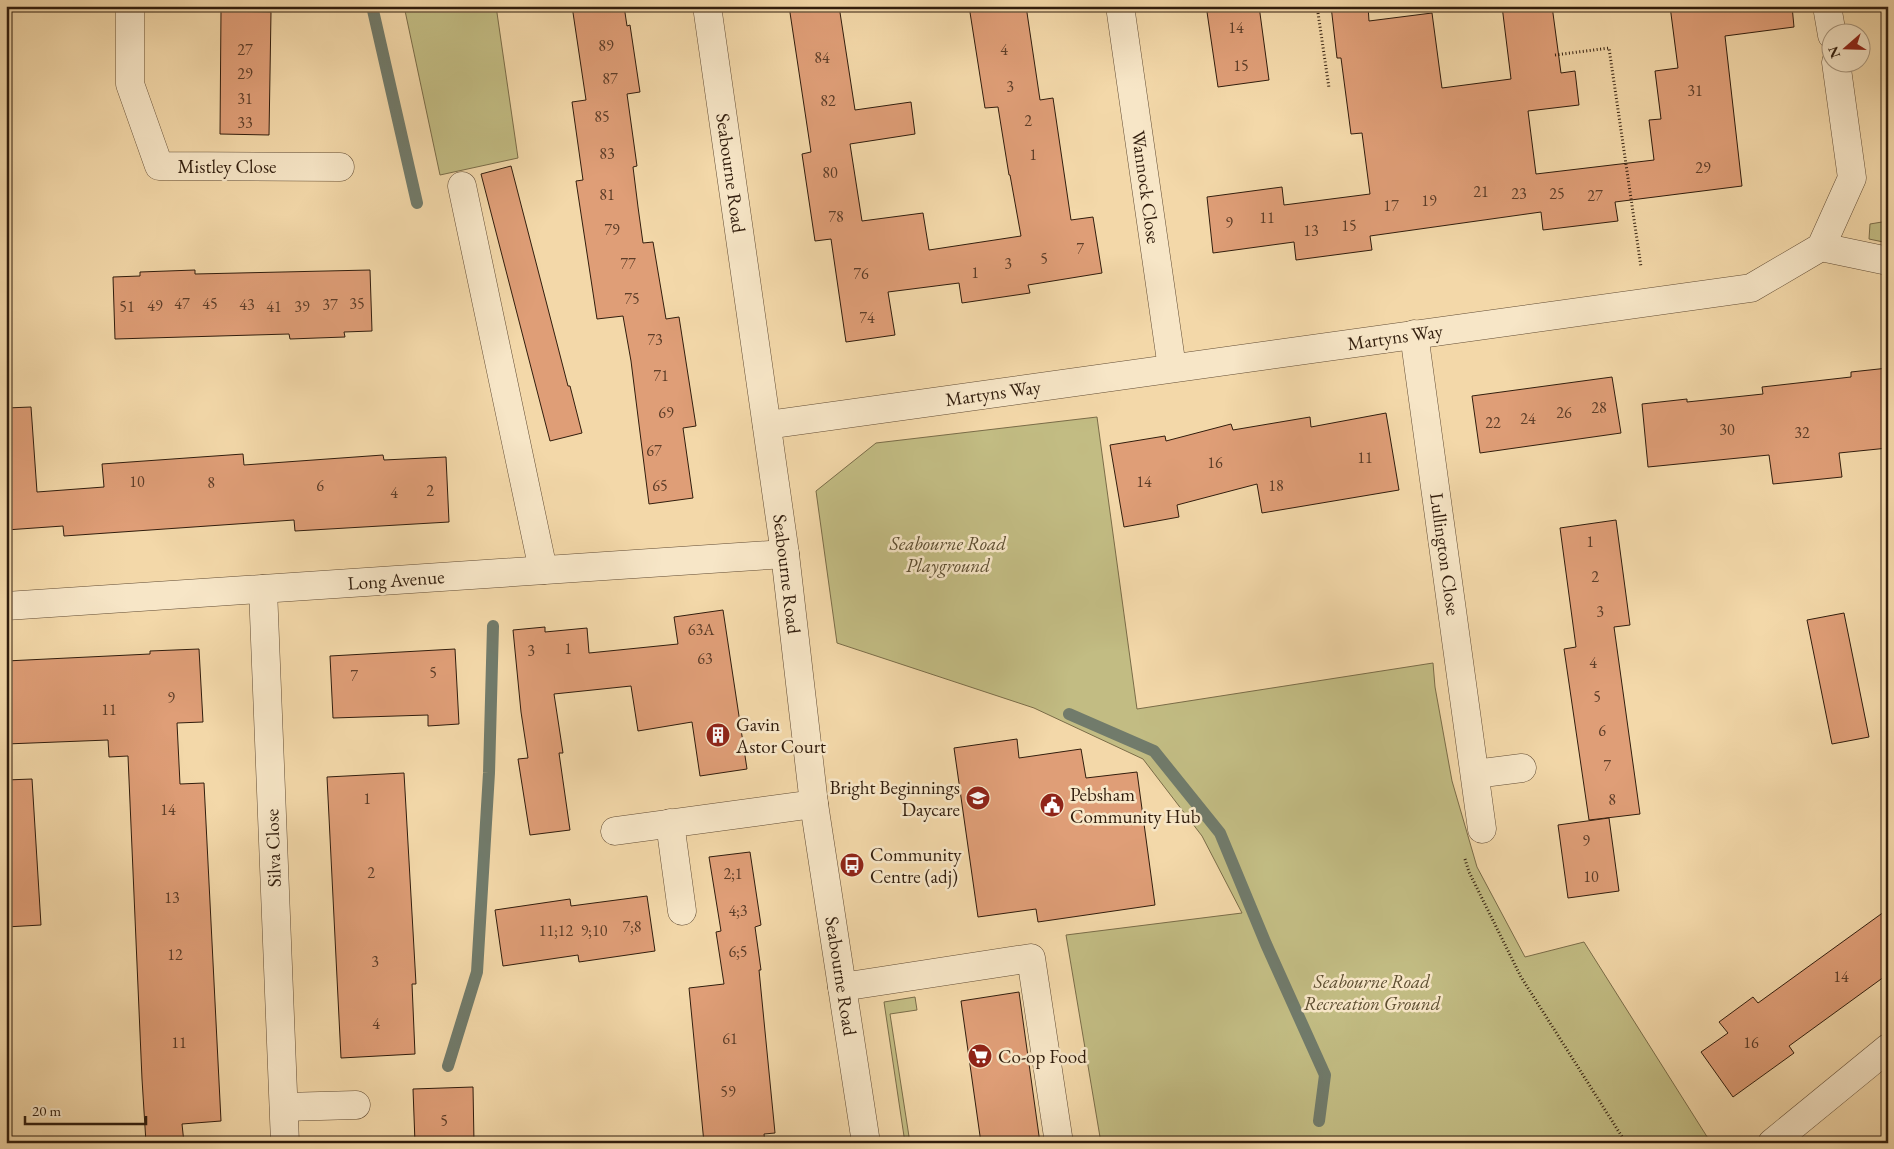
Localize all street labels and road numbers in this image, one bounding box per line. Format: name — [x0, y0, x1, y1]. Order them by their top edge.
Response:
street label: Seabourne Road — [710, 112, 752, 235]
street label: Wannock Close — [1126, 129, 1166, 245]
street label: Mistley Close — [178, 154, 276, 179]
street label: Martyns Way — [1346, 318, 1445, 356]
street label: Martyns Way — [944, 374, 1043, 412]
street label: Lullington Close — [1424, 491, 1466, 617]
street label: Seabourne Road — [767, 513, 807, 636]
street label: Long Avenue — [347, 564, 445, 596]
street label: Silva Close — [259, 808, 287, 888]
street label: Seabourne Road — [819, 915, 863, 1038]

